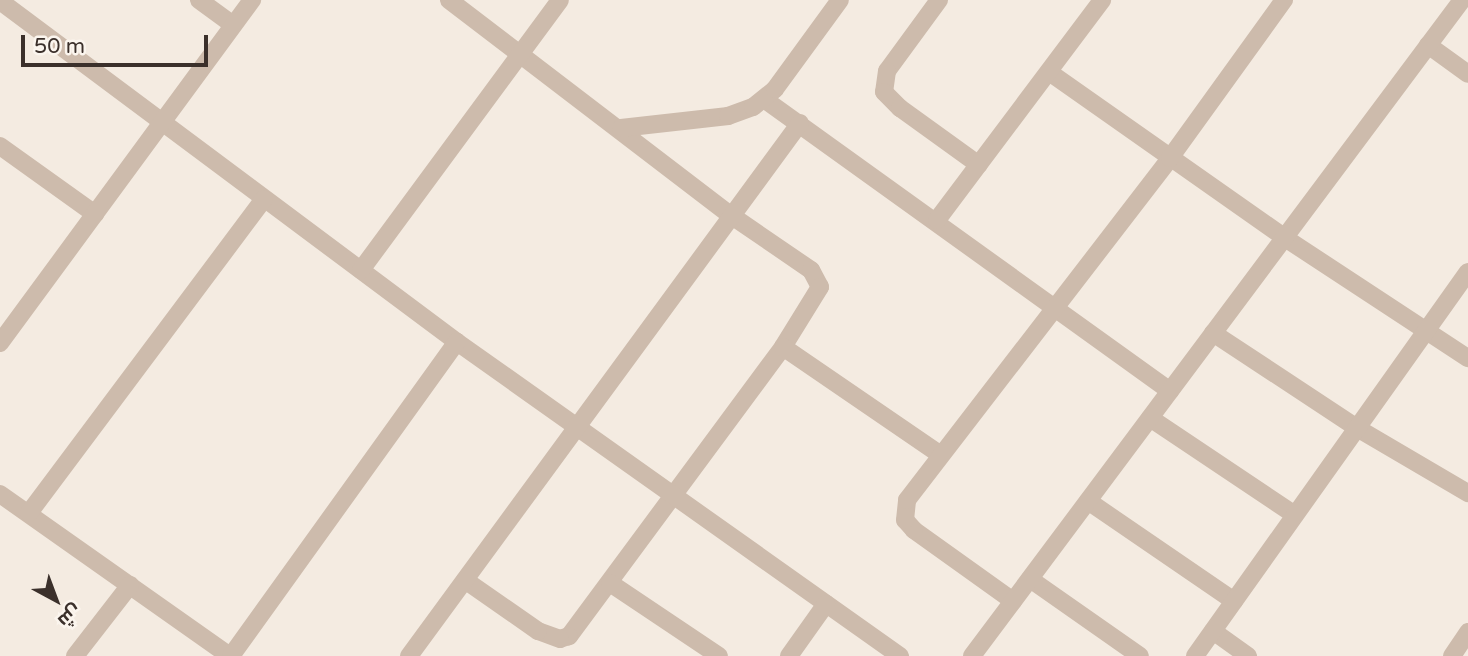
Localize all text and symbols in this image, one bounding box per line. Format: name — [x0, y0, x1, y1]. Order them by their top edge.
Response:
scale bar — [24, 21, 212, 65]
text: 50 m — [34, 34, 85, 59]
north arrow — [21, 565, 91, 635]
text: ش — [53, 600, 86, 632]

